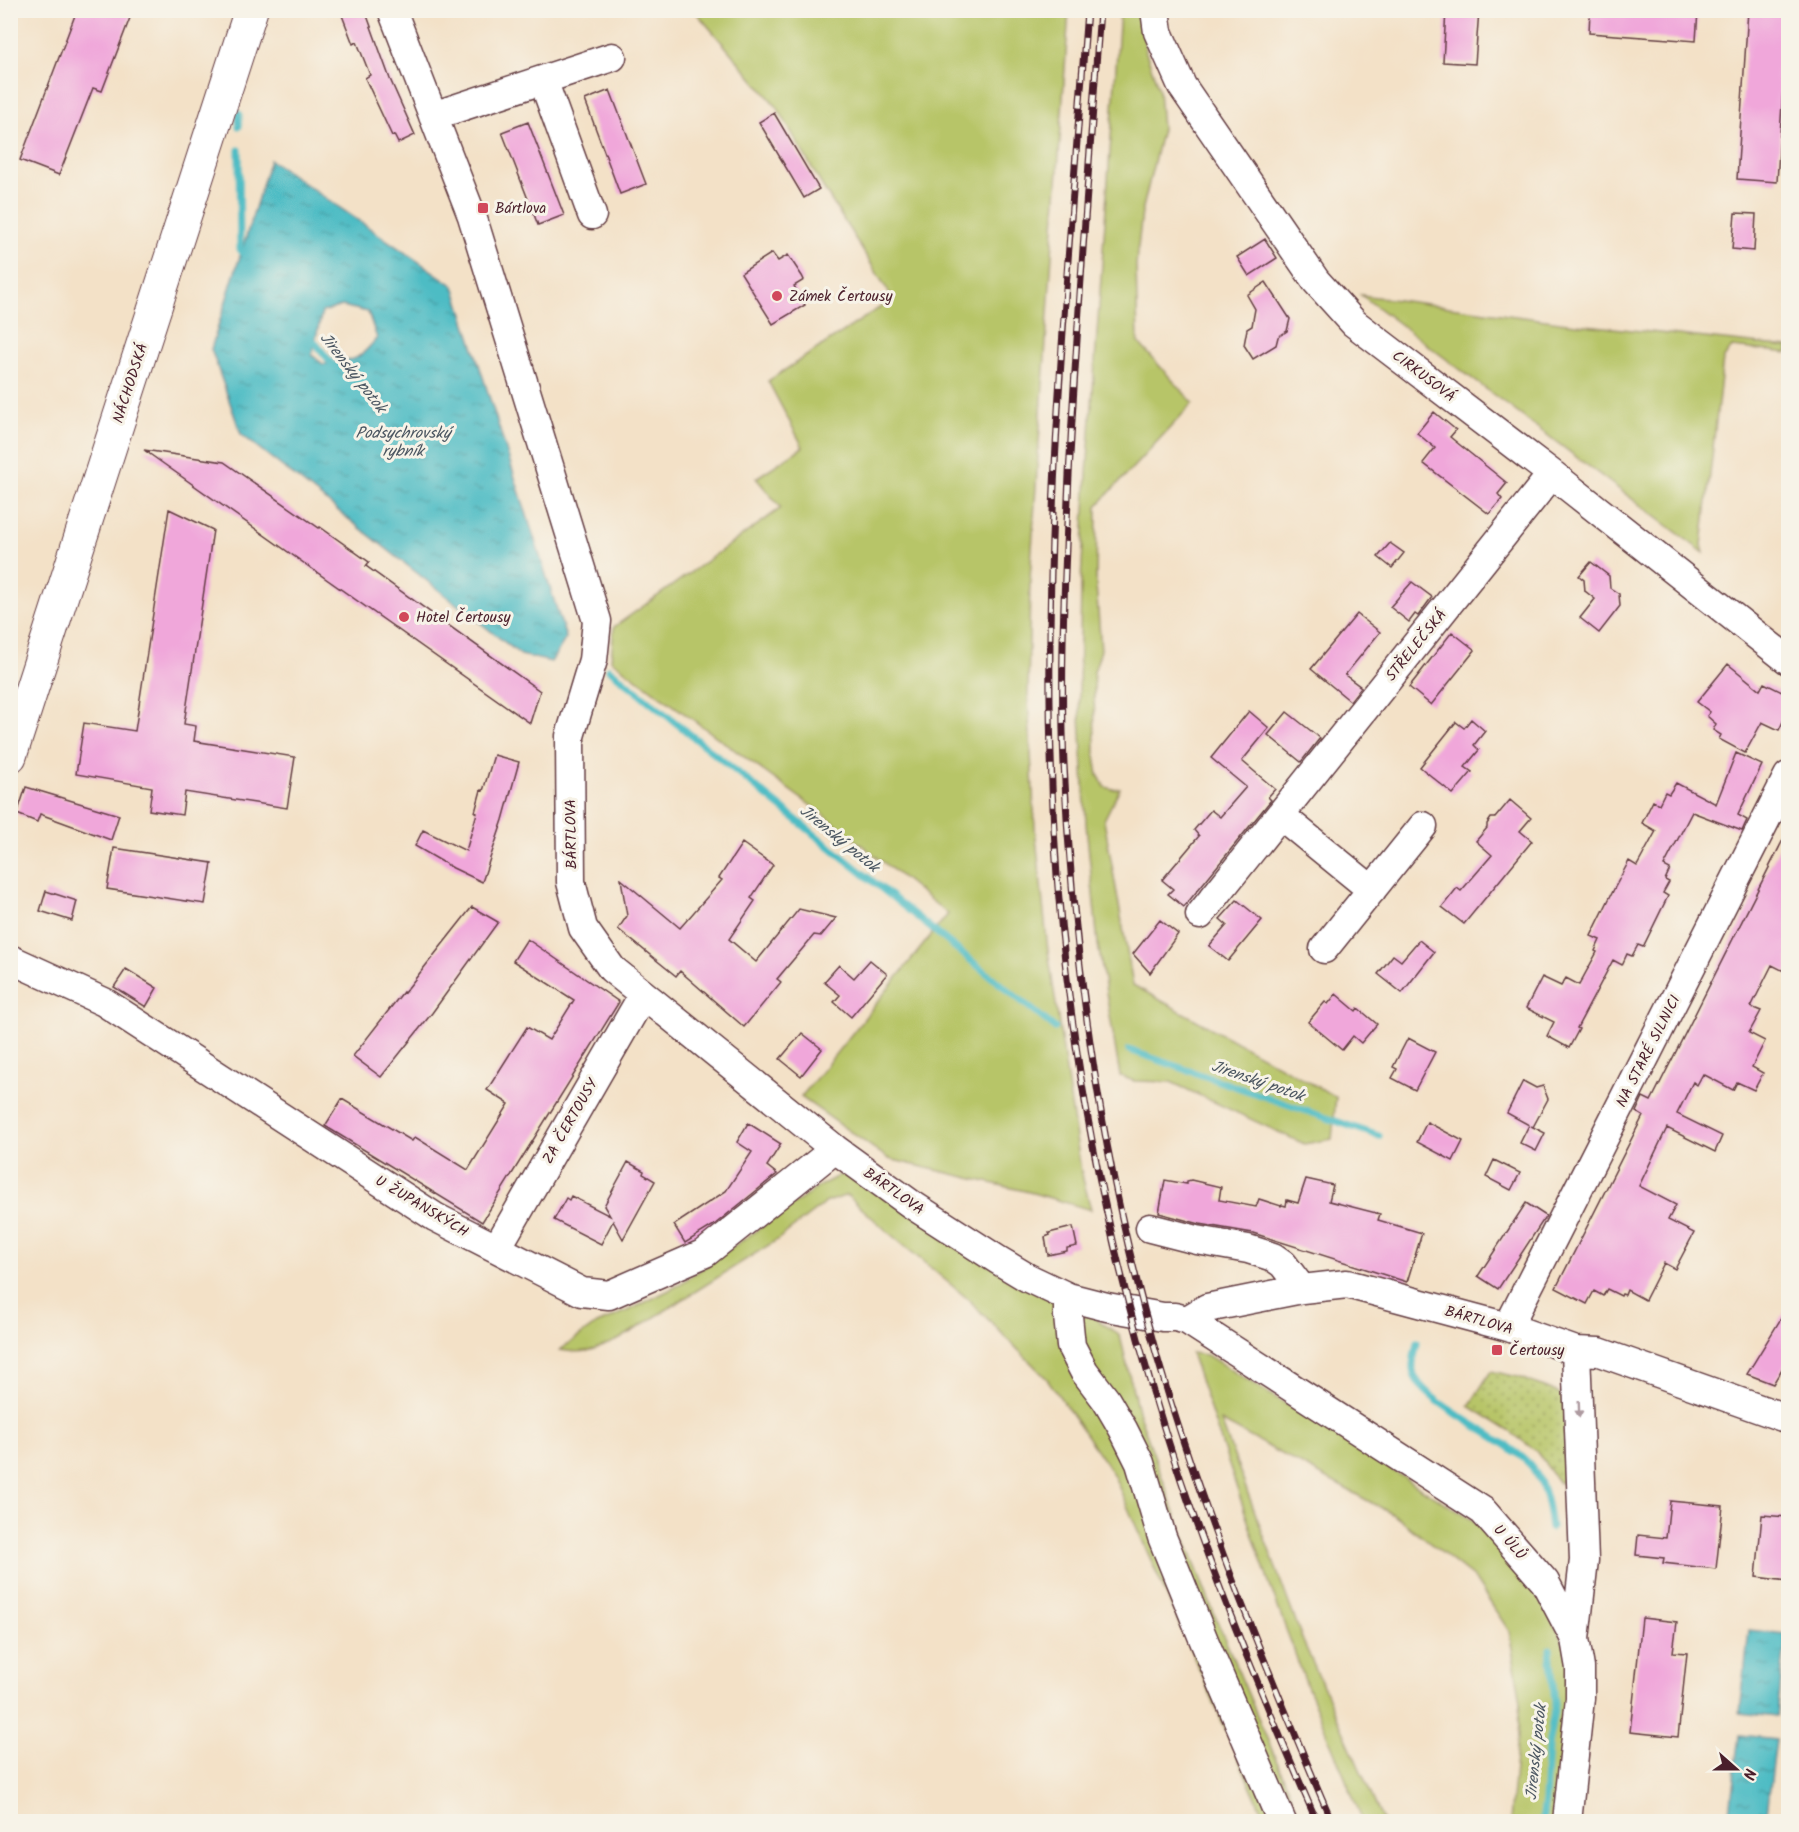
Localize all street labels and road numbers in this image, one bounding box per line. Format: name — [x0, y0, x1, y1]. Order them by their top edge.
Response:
street label: NÁCHODSKÁ — [107, 340, 155, 427]
street label: CIRKUSOVÁ — [1386, 345, 1460, 409]
street label: STŘELEČSKÁ — [1380, 604, 1453, 687]
street label: BÁRTLOVA — [559, 799, 585, 869]
street label: NA STARÉ SILNICI — [1610, 991, 1688, 1112]
street label: ZA ČERTOUSY — [537, 1073, 606, 1169]
street label: BÁRTLOVA — [858, 1162, 929, 1222]
street label: U ŽUPANSKÝCH — [370, 1169, 473, 1244]
street label: BÁRTLOVA — [1442, 1300, 1516, 1342]
street label: U ÚLŮ — [1487, 1519, 1532, 1566]

